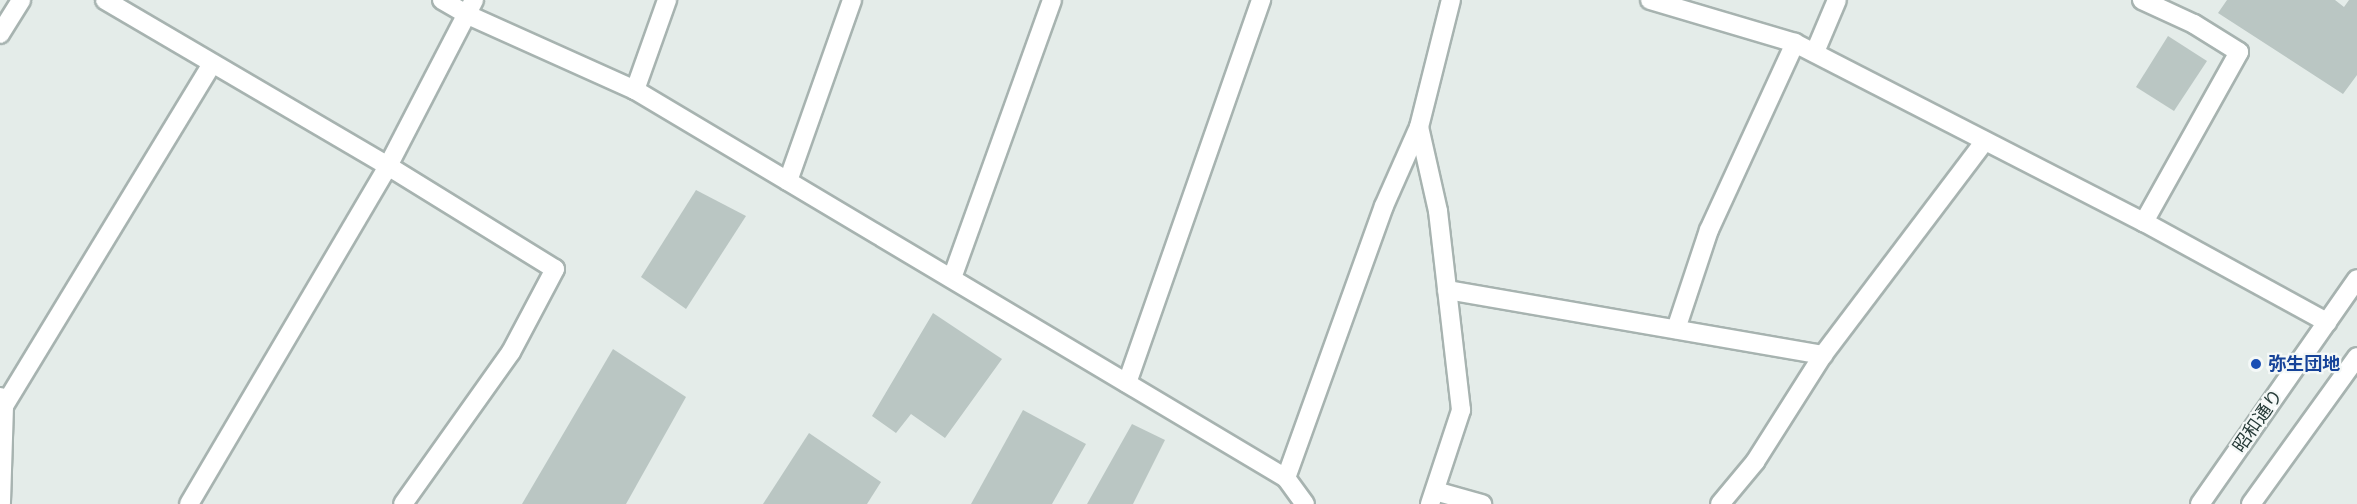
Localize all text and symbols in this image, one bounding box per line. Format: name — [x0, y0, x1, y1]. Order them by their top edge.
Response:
place label: 弥生団地 — [2268, 353, 2340, 375]
marker: 弥生団地 — [2249, 357, 2263, 371]
street label: 昭和通り — [2229, 385, 2287, 457]

